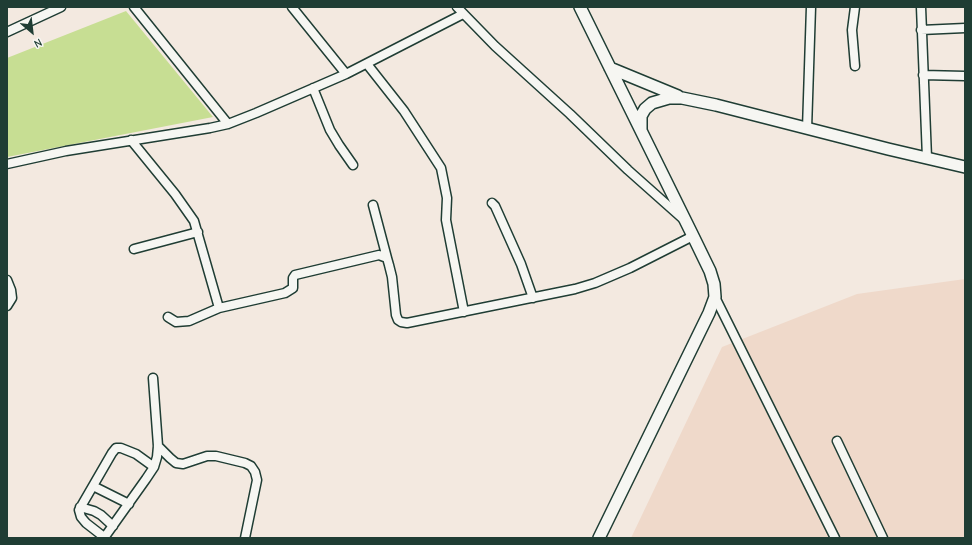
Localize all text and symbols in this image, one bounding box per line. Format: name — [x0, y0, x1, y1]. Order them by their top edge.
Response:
north arrow — [12, 12, 52, 52]
text: N — [32, 36, 44, 50]

